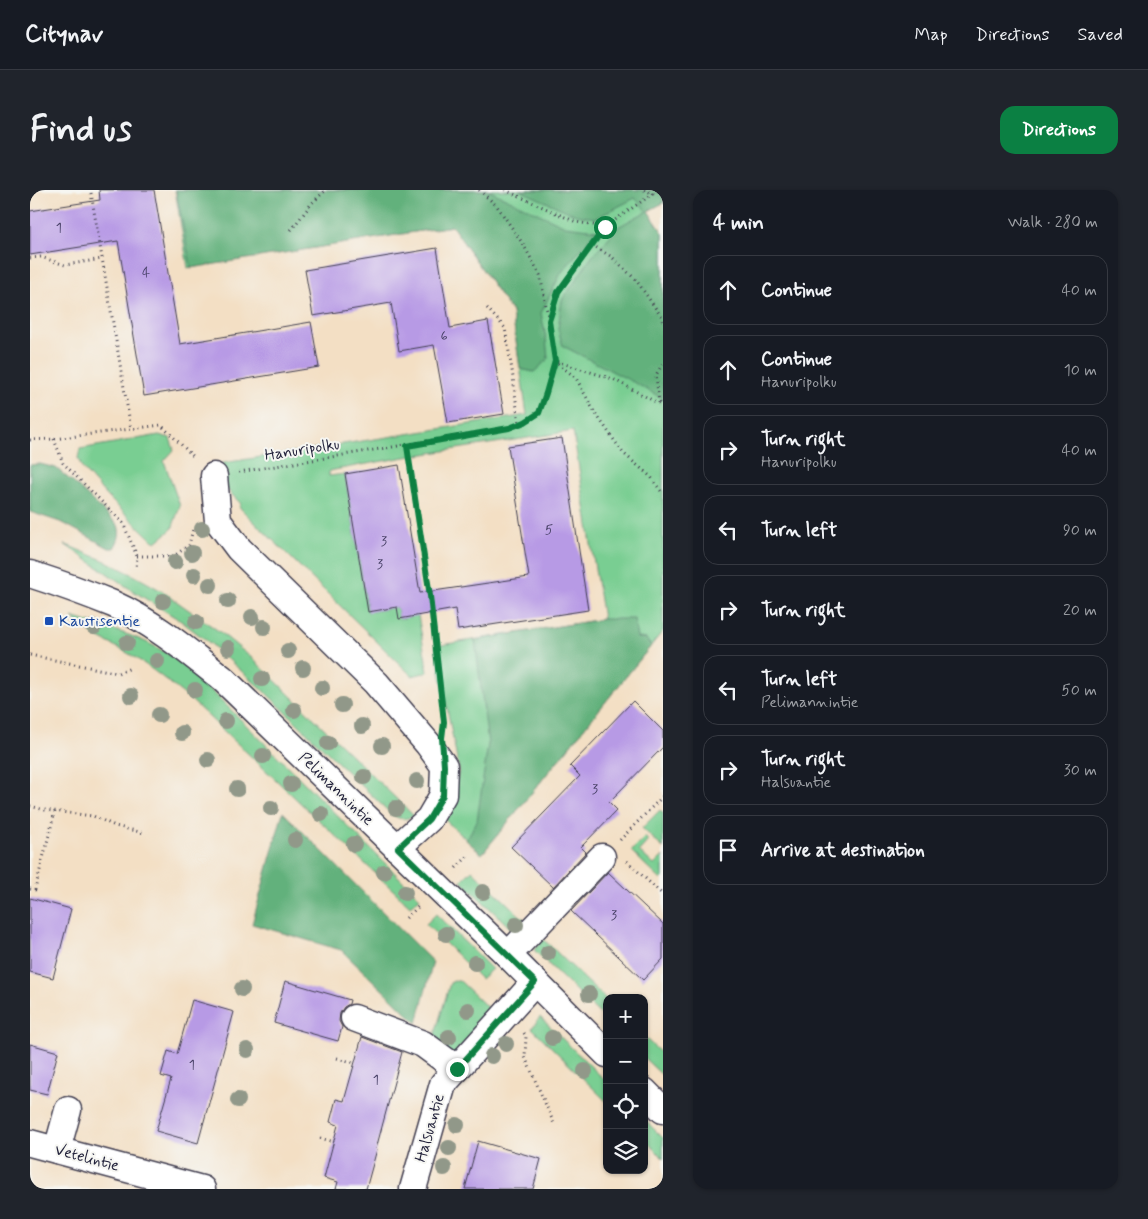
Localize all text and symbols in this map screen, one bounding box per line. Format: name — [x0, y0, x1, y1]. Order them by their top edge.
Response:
text: Citynav — [25, 19, 103, 50]
text: Map — [915, 23, 948, 47]
text: Directions — [976, 23, 1050, 47]
text: Saved — [1078, 23, 1123, 47]
button: Directions — [1000, 106, 1118, 154]
text: Find us — [30, 107, 132, 153]
text: 4 min — [713, 209, 764, 237]
text: Walk · 280 m — [1008, 212, 1098, 233]
route start — [594, 216, 617, 239]
house number: 1 — [56, 219, 62, 237]
house number: 4 — [142, 264, 150, 282]
icon: ahead — [714, 276, 742, 304]
text: Continue — [761, 278, 832, 303]
text: 40 m — [1061, 280, 1097, 301]
house number: 6 — [440, 327, 448, 345]
text: Continue — [761, 347, 832, 372]
icon: ahead — [714, 356, 742, 384]
text: 10 m — [1064, 360, 1097, 381]
text: Hanuripolku — [761, 372, 837, 393]
text: Turn right — [761, 427, 845, 452]
street label: Hanuripolku — [263, 434, 341, 466]
icon: right — [714, 436, 742, 464]
text: 40 m — [1061, 440, 1097, 461]
text: Hanuripolku — [761, 452, 837, 473]
icon: left — [714, 516, 742, 544]
text: Turn left — [761, 518, 837, 543]
text: 90 m — [1063, 520, 1097, 541]
house number: 5 — [545, 521, 553, 539]
house number: 3 — [381, 532, 387, 550]
house number: 3 — [377, 555, 383, 573]
icon: right — [714, 596, 742, 624]
text: Turn right — [761, 598, 845, 623]
text: 20 m — [1063, 600, 1097, 621]
place label: Kaustisentie — [59, 611, 140, 632]
marker: Kaustisentie — [43, 615, 55, 627]
text: Turn left — [761, 667, 837, 692]
icon: left — [714, 676, 742, 704]
text: 50 m — [1061, 680, 1097, 701]
text: Pelimannintie — [761, 692, 858, 713]
text: Turn right — [761, 747, 845, 772]
street label: Pelimannintie — [294, 748, 378, 830]
icon: right — [714, 756, 742, 784]
text: 30 m — [1064, 760, 1097, 781]
text: Halsuantie — [761, 772, 831, 793]
house number: 3 — [592, 780, 598, 798]
icon: arrive — [714, 836, 742, 864]
text: Arrive at destination — [761, 838, 925, 863]
house number: 3 — [611, 906, 617, 924]
map controls — [603, 994, 648, 1174]
button: + — [603, 994, 648, 1039]
button: − — [603, 1039, 648, 1084]
house number: 1 — [189, 1056, 195, 1074]
route end — [446, 1058, 469, 1081]
house number: 1 — [373, 1071, 379, 1089]
button: locate — [603, 1084, 648, 1129]
street label: Halsuantie — [410, 1091, 450, 1165]
button: layers — [603, 1129, 648, 1174]
street label: Vetelintie — [53, 1139, 122, 1177]

